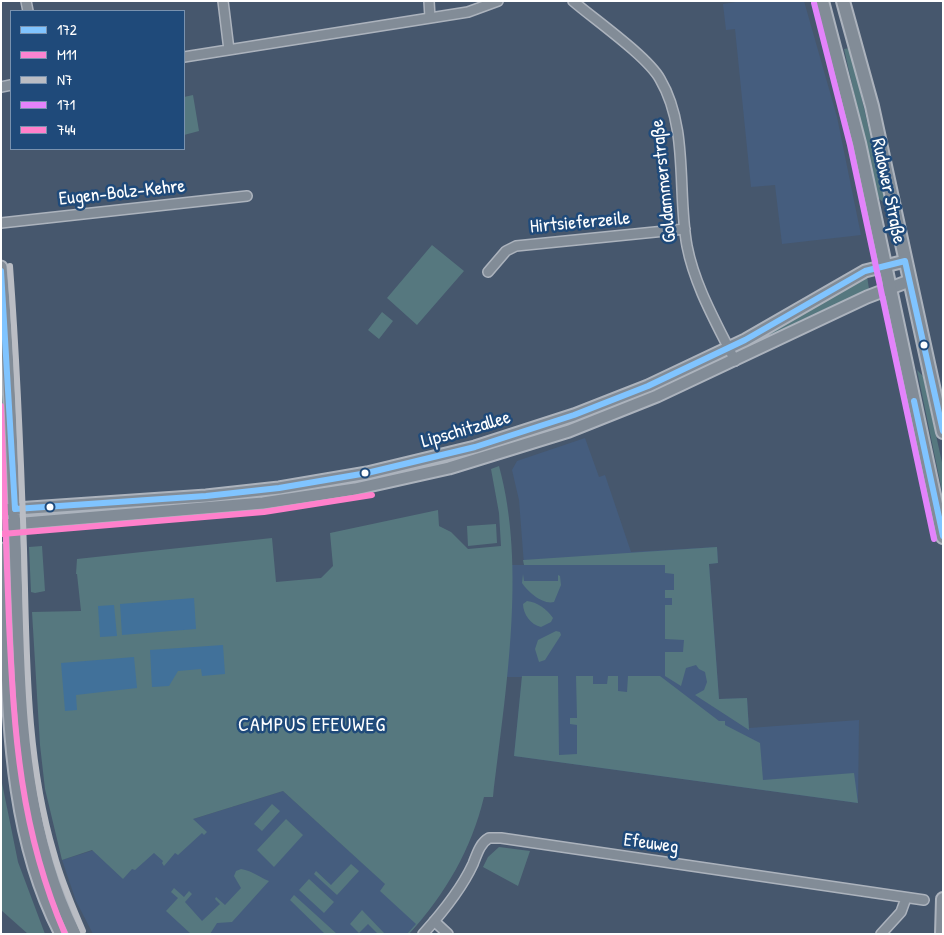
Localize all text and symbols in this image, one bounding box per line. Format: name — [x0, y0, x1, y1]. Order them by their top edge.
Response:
legend — [10, 10, 185, 150]
text: 172 — [57, 19, 77, 40]
text: M11 — [57, 44, 77, 65]
text: N7 — [57, 69, 72, 90]
text: 171 — [57, 94, 75, 115]
street label: Goldammerstraße — [646, 118, 682, 244]
text: 744 — [57, 119, 76, 140]
street label: Rudower Straße — [866, 136, 910, 246]
street label: Eugen-Bolz-Kehre — [58, 175, 186, 211]
street label: Hirtsieferzeile — [529, 207, 631, 239]
unlabelled marker — [919, 340, 929, 350]
street label: Lipschitzallee — [419, 406, 513, 454]
unlabelled marker — [360, 468, 370, 478]
unlabelled marker — [45, 502, 55, 512]
district label: CAMPUS EFEUWEG — [236, 714, 388, 738]
street label: Efeuweg — [622, 829, 680, 859]

